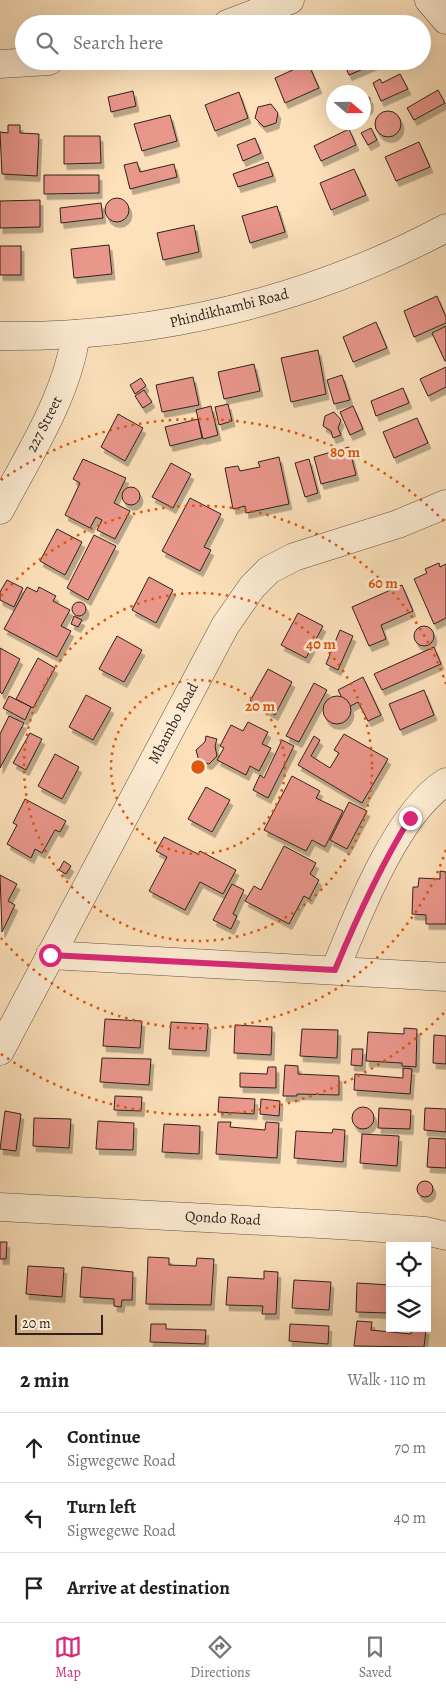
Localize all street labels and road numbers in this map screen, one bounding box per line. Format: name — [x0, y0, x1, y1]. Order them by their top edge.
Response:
street label: Phindikhambi Road — [167, 283, 292, 332]
street label: 227 Street — [21, 393, 67, 455]
street label: Mbambo Road — [143, 678, 203, 767]
street label: Qondo Road — [185, 1206, 262, 1230]

